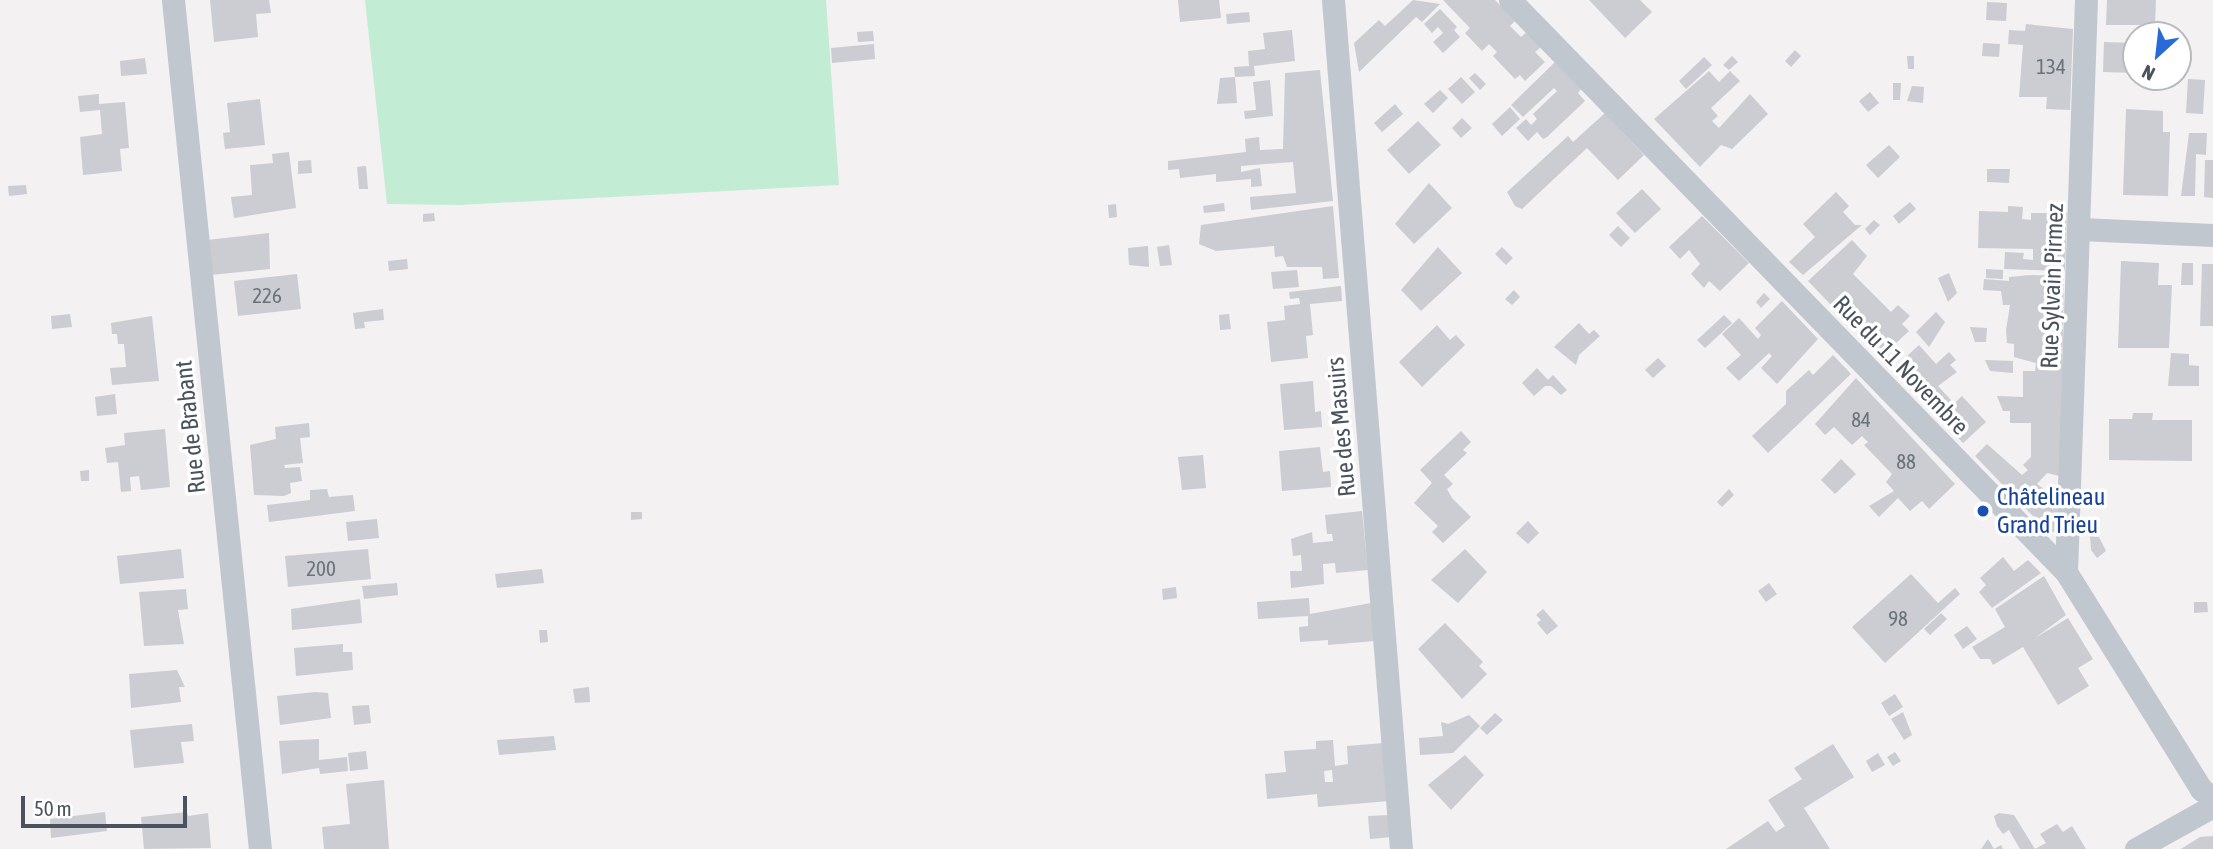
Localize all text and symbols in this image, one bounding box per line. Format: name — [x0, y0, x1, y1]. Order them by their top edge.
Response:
north arrow — [2122, 21, 2192, 91]
house number: 134 — [2036, 53, 2066, 79]
text: N — [2138, 61, 2158, 85]
street label: Rue Sylvain Pirmez — [2035, 203, 2069, 369]
house number: 226 — [252, 282, 282, 308]
street label: Rue du 11 Novembre — [1827, 289, 1975, 441]
street label: Rue des Masuirs — [1321, 356, 1361, 498]
street label: Rue de Brabant — [169, 359, 211, 495]
house number: 84 — [1851, 406, 1871, 432]
house number: 88 — [1896, 448, 1916, 474]
place label: Châtelineau Grand Trieu — [1997, 483, 2105, 539]
marker: Châtelineau Grand Trieu — [1975, 503, 1991, 519]
house number: 200 — [306, 555, 336, 581]
house number: 98 — [1888, 605, 1908, 631]
scale bar — [24, 782, 191, 826]
text: 50 m — [34, 796, 72, 820]

